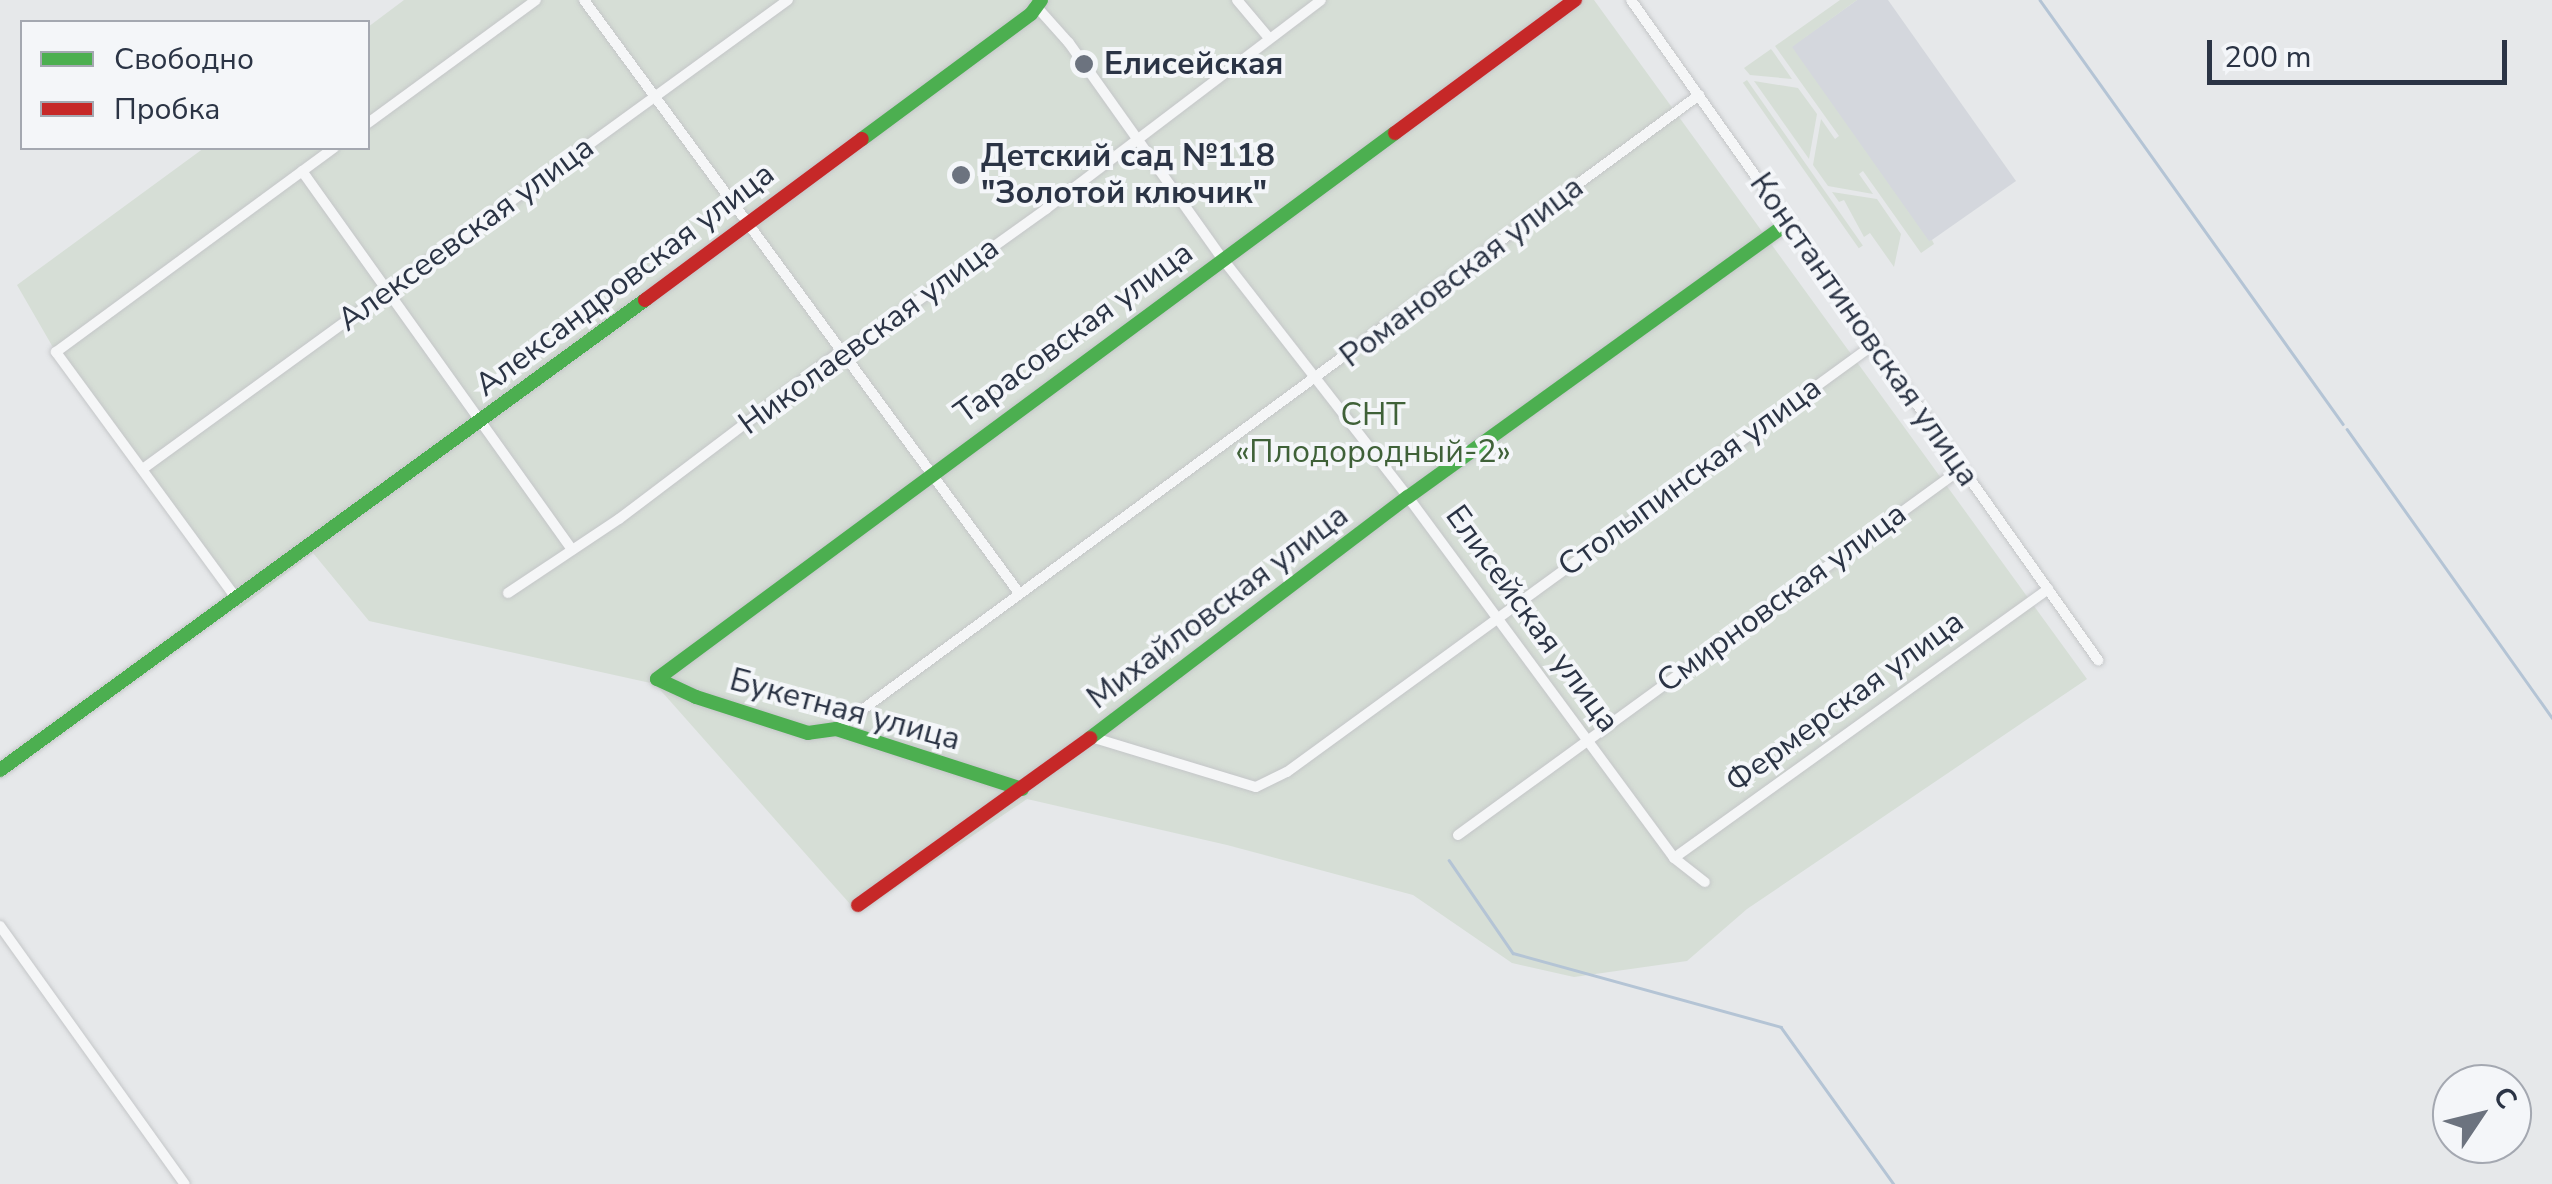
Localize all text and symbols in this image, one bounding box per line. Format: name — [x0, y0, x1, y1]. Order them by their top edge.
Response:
legend — [20, 20, 370, 150]
scale bar — [2212, 20, 2512, 82]
text: 200 m — [2224, 37, 2311, 78]
text: Свободно — [114, 39, 254, 80]
place label: Елисейская — [1104, 45, 1284, 83]
marker: Елисейская — [1073, 53, 1095, 75]
text: Пробка — [114, 89, 220, 130]
street label: Алексеевская улица — [330, 128, 602, 340]
place label: Детский сад №118 "Золотой ключик" — [981, 138, 1275, 213]
street label: Александровская улица — [468, 155, 782, 405]
marker: Детский сад №118 "Золотой ключик" — [950, 164, 972, 186]
street label: Константиновская улица — [1741, 166, 1987, 494]
street label: Романовская улица — [1333, 168, 1591, 376]
street label: Николаевская улица — [731, 229, 1007, 443]
street label: Тарасовская улица — [947, 234, 1201, 432]
street label: Столыпинская улица — [1551, 369, 1829, 585]
park label: СНТ «Плодородный-2» — [1235, 397, 1511, 472]
street label: Смирновская улица — [1650, 495, 1914, 701]
street label: Михайловская улица — [1080, 496, 1356, 718]
street label: Елисейская улица — [1437, 498, 1627, 740]
street label: Фермерская улица — [1719, 603, 1971, 801]
street label: Букетная улица — [726, 661, 964, 759]
north arrow — [2432, 1064, 2532, 1164]
text: С — [2484, 1079, 2526, 1117]

